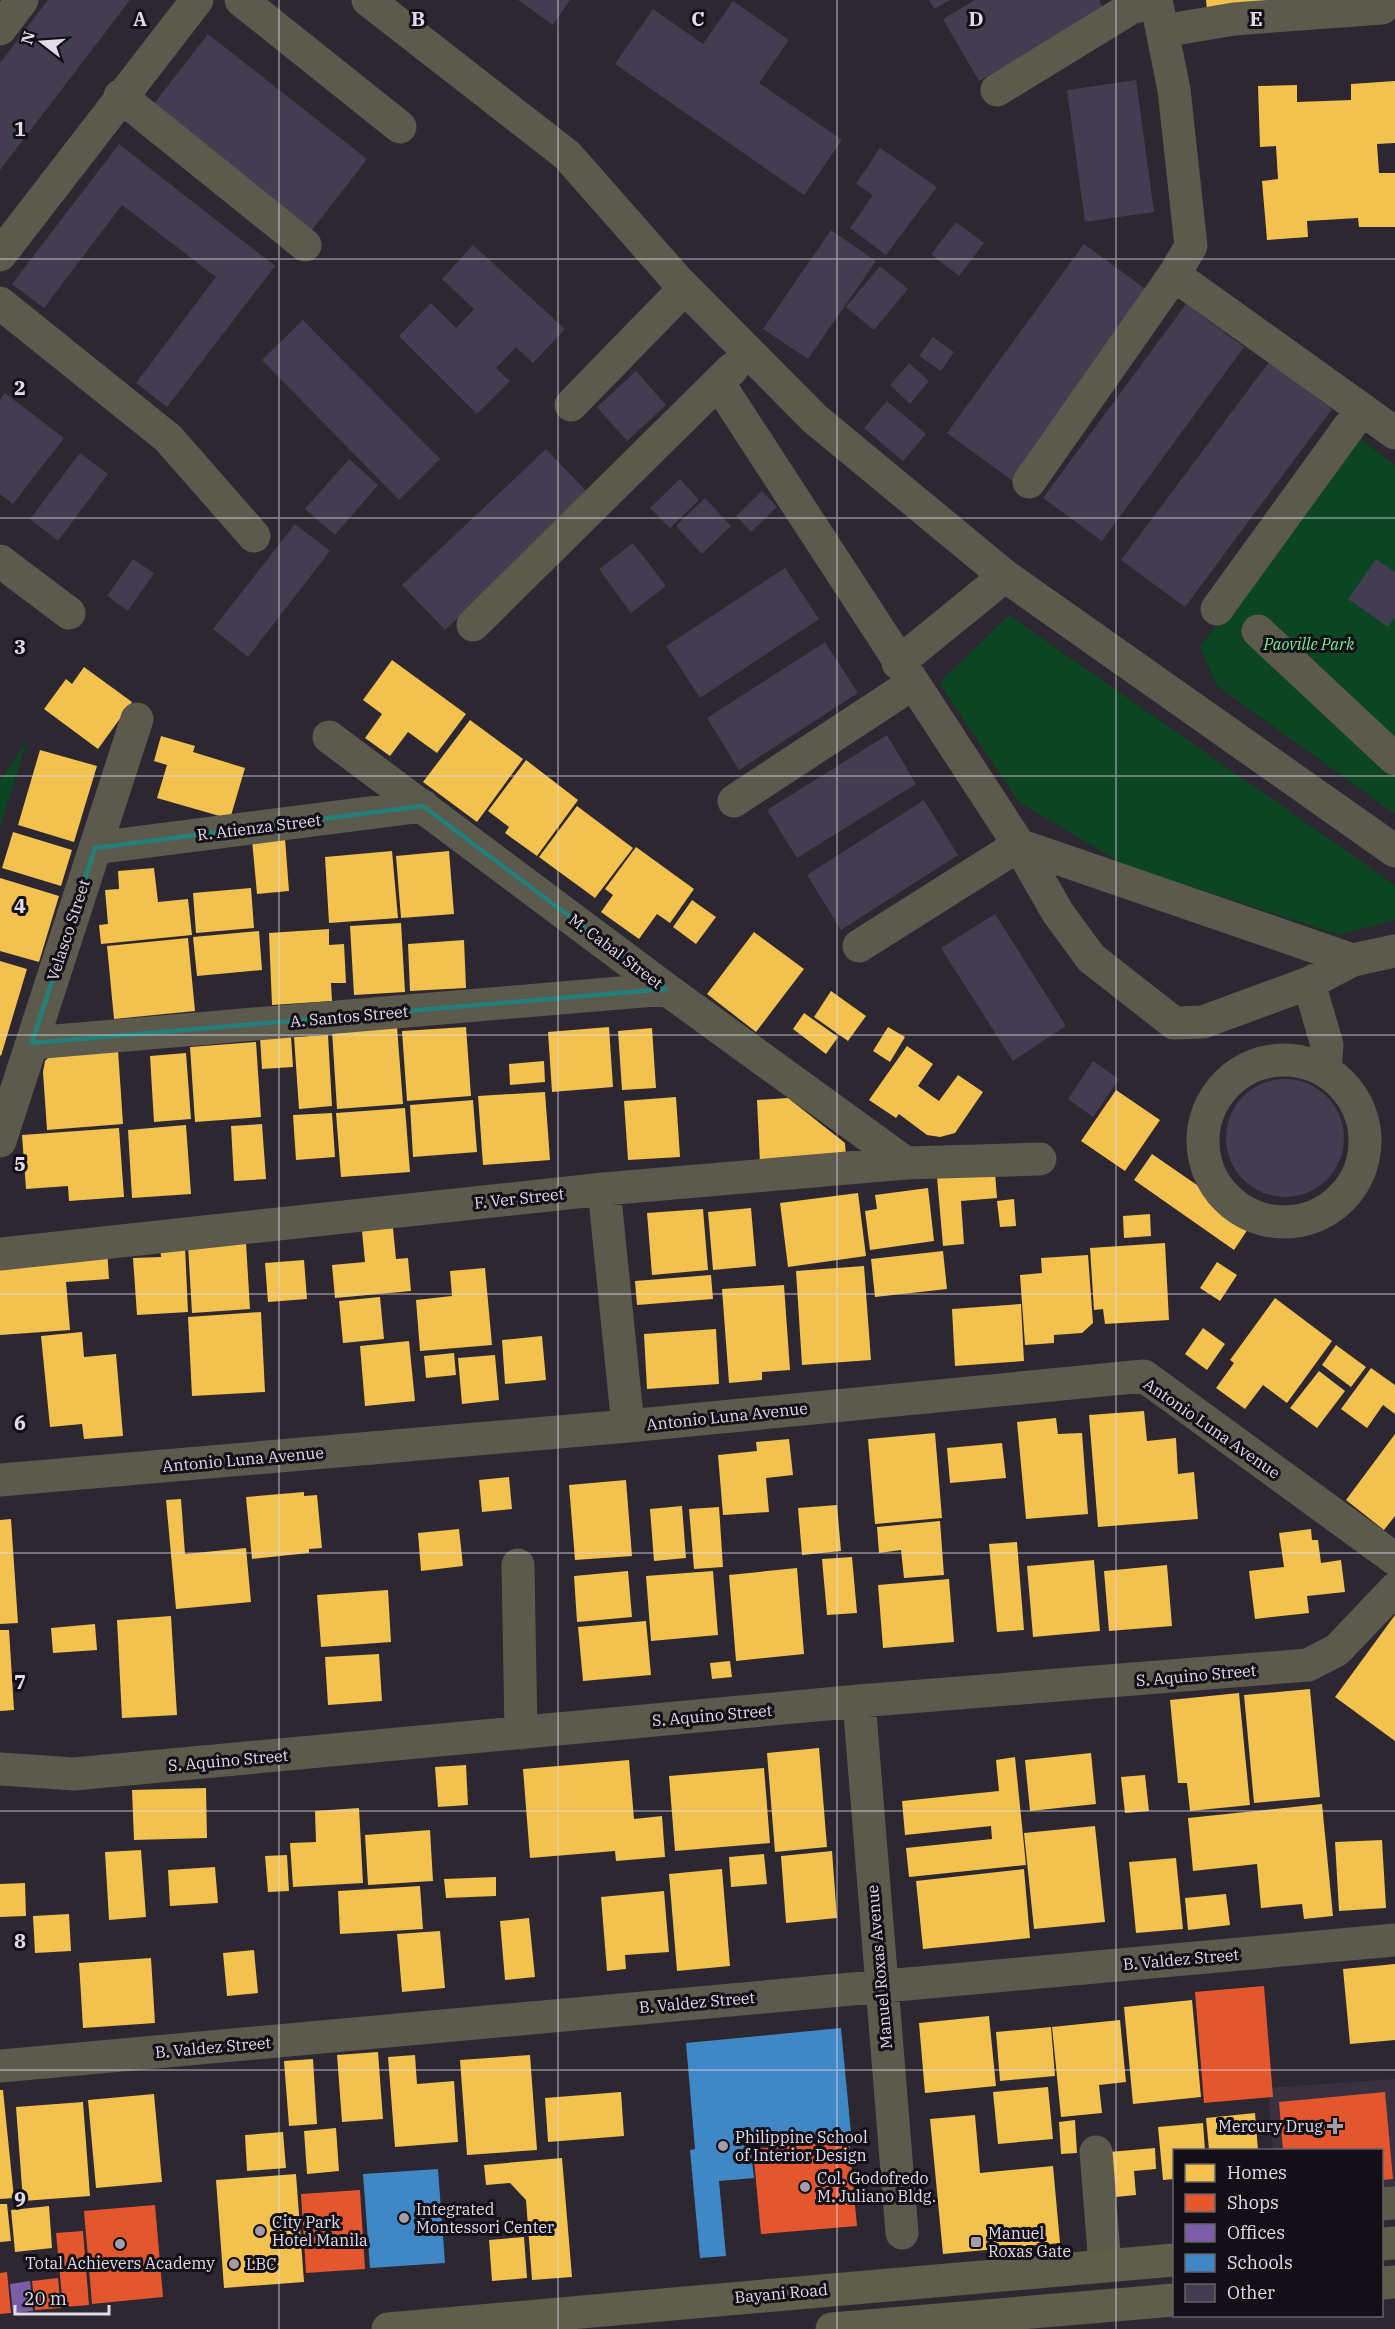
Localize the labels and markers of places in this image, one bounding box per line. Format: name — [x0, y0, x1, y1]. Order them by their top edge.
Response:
place label: Mercury Drug — [1218, 2116, 1323, 2136]
marker: Mercury Drug — [1328, 2119, 1342, 2133]
place label: Philippine School of Interior Design — [735, 2127, 868, 2165]
marker: Philippine School of Interior Design — [716, 2139, 730, 2153]
place label: Col. Godofredo M. Juliano Bldg. — [817, 2168, 936, 2206]
marker: Col. Godofredo M. Juliano Bldg. — [798, 2180, 812, 2194]
place label: Integrated Montessori Center — [416, 2199, 554, 2237]
marker: Integrated Montessori Center — [397, 2211, 411, 2225]
place label: City Park Hotel Manila — [272, 2212, 368, 2250]
place label: Manuel Roxas Gate — [988, 2223, 1071, 2261]
marker: City Park Hotel Manila — [253, 2224, 267, 2238]
marker: Manuel Roxas Gate — [969, 2235, 983, 2249]
marker: Total Achievers Academy — [113, 2237, 127, 2251]
place label: Total Achievers Academy — [25, 2253, 215, 2273]
place label: LBC — [246, 2254, 277, 2274]
marker: LBC — [227, 2257, 241, 2271]

